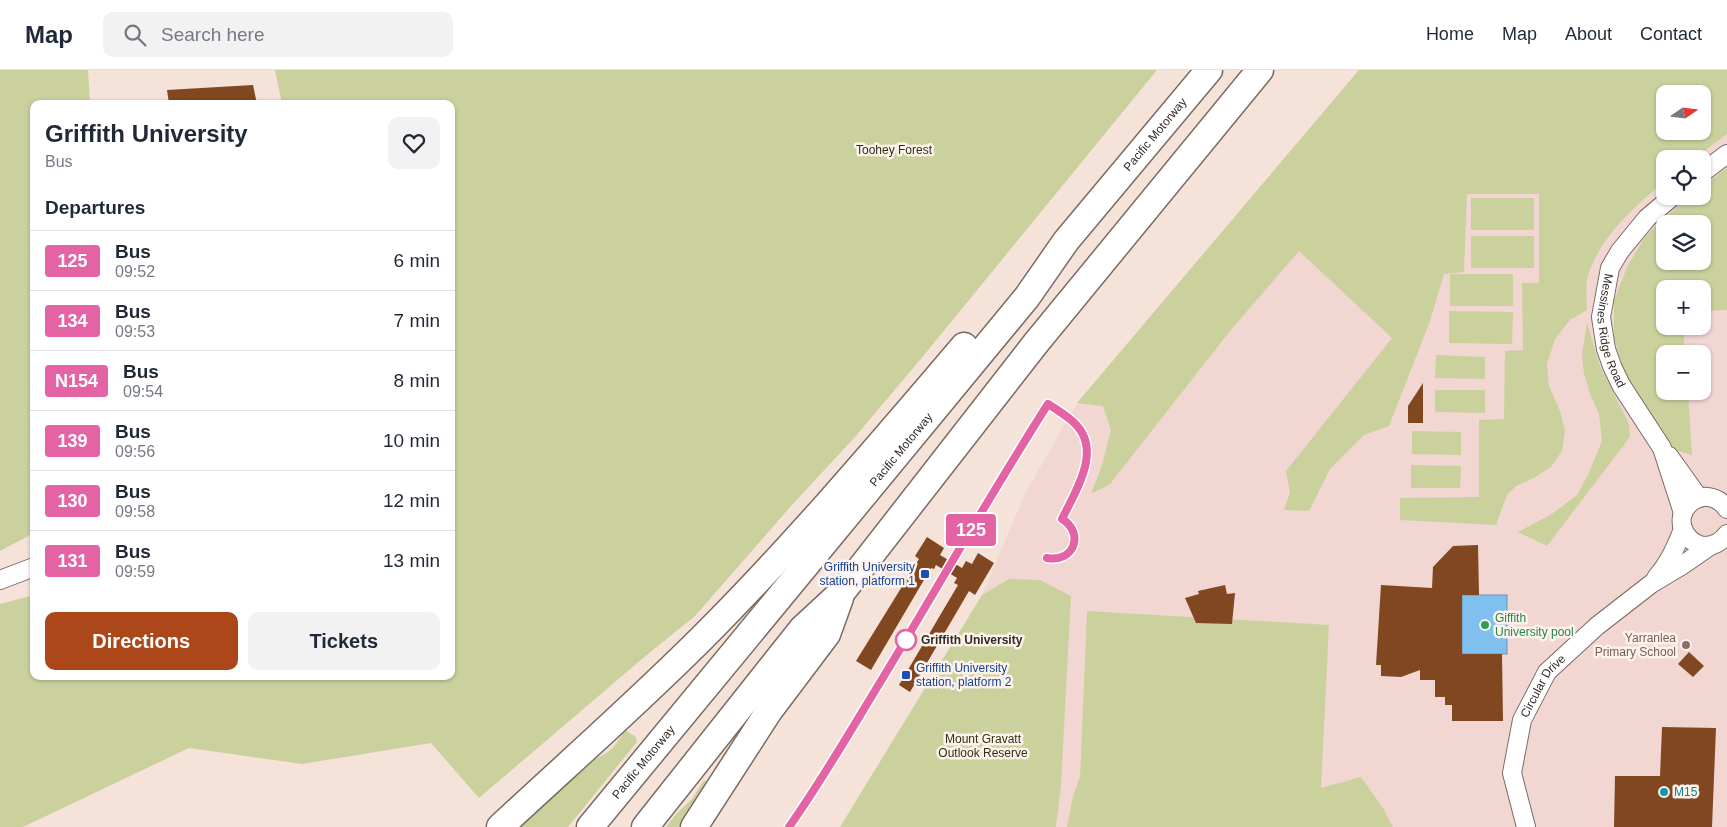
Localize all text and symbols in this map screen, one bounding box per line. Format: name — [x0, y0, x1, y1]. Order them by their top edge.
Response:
search box — [103, 12, 453, 57]
text: Map — [25, 21, 73, 48]
icon: search — [121, 21, 149, 49]
text: Search here — [161, 24, 265, 45]
text: Home — [1426, 24, 1474, 44]
text: Map — [1502, 24, 1537, 44]
text: About — [1565, 24, 1612, 44]
text: Contact — [1640, 24, 1702, 44]
north arrow — [1656, 85, 1711, 140]
map controls — [1656, 85, 1711, 400]
street label: Pacific Motorway — [1121, 95, 1190, 174]
button: heart — [388, 117, 440, 169]
text: Griffith University — [45, 120, 248, 147]
park label: Toohey Forest — [856, 143, 933, 157]
button: locate — [1656, 150, 1711, 205]
text: Bus — [45, 153, 73, 170]
text: Departures — [45, 197, 145, 218]
button: layers — [1656, 215, 1711, 270]
text: Bus — [115, 241, 151, 262]
text: 6 min — [394, 250, 440, 271]
text: 125 — [57, 251, 88, 271]
text: 09:52 — [115, 263, 155, 280]
street label: Messines Ridge Road — [1594, 272, 1628, 390]
button: + — [1656, 280, 1711, 335]
text: Bus — [115, 301, 151, 322]
text: 7 min — [394, 310, 440, 331]
text: 134 — [57, 311, 88, 331]
text: 09:53 — [115, 323, 155, 340]
button: − — [1656, 345, 1711, 400]
text: Bus — [123, 361, 159, 382]
text: 8 min — [394, 370, 440, 391]
text: N154 — [55, 371, 98, 391]
text: 09:54 — [123, 383, 163, 400]
street label: Pacific Motorway — [867, 410, 935, 489]
text: Bus — [115, 421, 151, 442]
text: 10 min — [383, 430, 440, 451]
text: 139 — [57, 431, 88, 451]
text: 09:56 — [115, 443, 155, 460]
text: Bus — [115, 481, 151, 502]
text: 12 min — [383, 490, 440, 511]
text: 130 — [57, 491, 88, 511]
text: 09:58 — [115, 503, 155, 520]
line badge: 125 — [942, 514, 1000, 546]
text: 125 — [956, 520, 986, 540]
text: Bus — [115, 541, 151, 562]
text: 13 min — [383, 550, 440, 571]
text: 131 — [57, 551, 88, 571]
place label: Griffith University station, platform 1 — [820, 560, 915, 588]
text: 09:59 — [115, 563, 155, 580]
marker: Griffith University station, platform 1 — [919, 568, 931, 580]
place label: Giffith University pool — [1495, 611, 1574, 639]
button: Directions — [45, 612, 238, 670]
button: Tickets — [248, 612, 440, 670]
marker: Giffith University pool — [1479, 619, 1491, 631]
marker: Griffith University — [895, 629, 917, 651]
place label: Yarranlea Primary School — [1595, 631, 1676, 659]
place label: Griffith University — [921, 633, 1023, 647]
marker: Yarranlea Primary School — [1680, 639, 1692, 651]
street label: Circular Drive — [1518, 651, 1569, 720]
place label: Griffith University station, platform 2 — [916, 661, 1012, 689]
marker: Griffith University station, platform 2 — [900, 669, 912, 681]
street label: Pacific Motorway — [609, 723, 678, 802]
park label: Mount Gravatt Outlook Reserve — [938, 732, 1028, 760]
place label: M15 — [1674, 785, 1698, 799]
marker: M15 — [1658, 786, 1670, 798]

